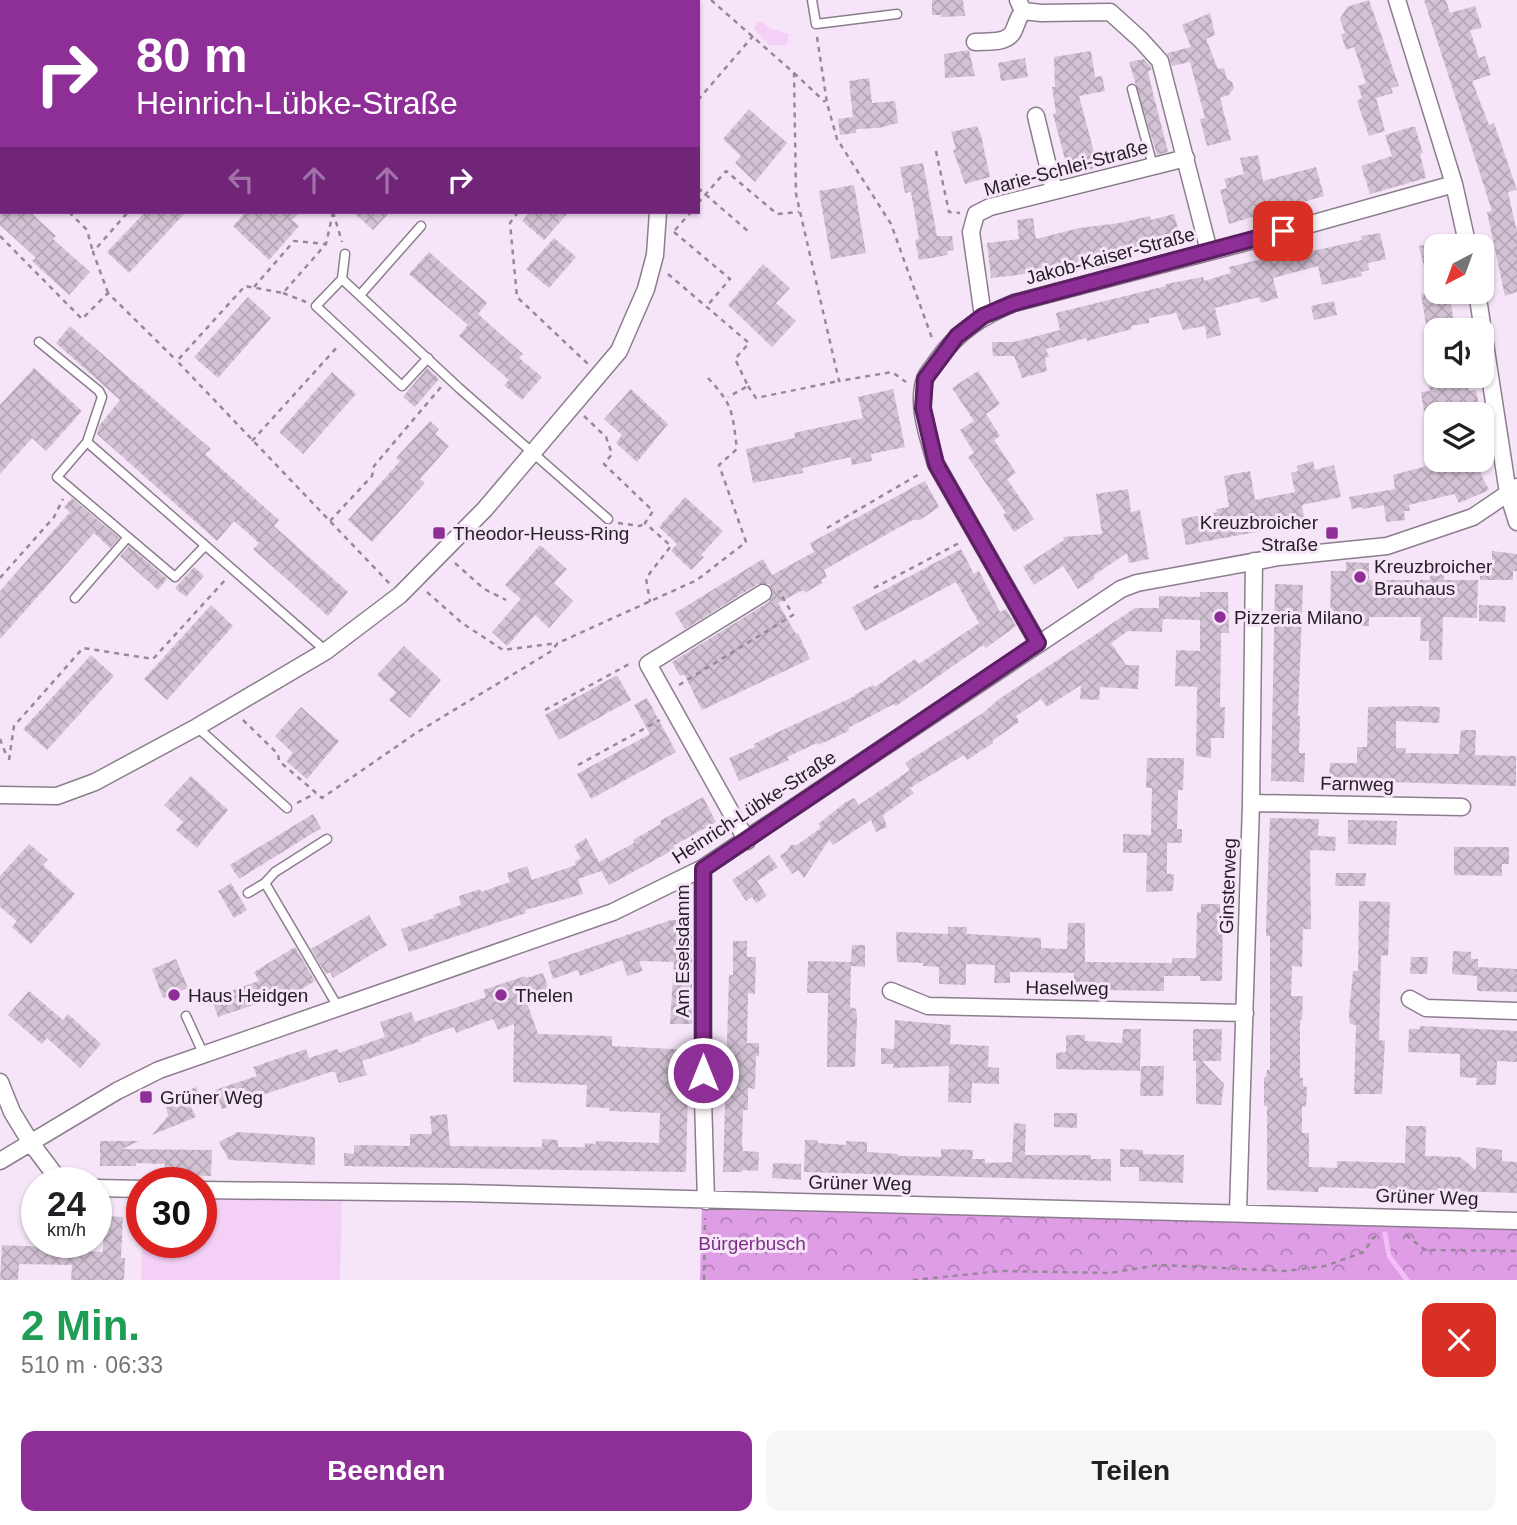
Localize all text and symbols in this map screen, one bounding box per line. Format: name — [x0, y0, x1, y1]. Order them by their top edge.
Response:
icon: right — [21, 28, 112, 119]
text: 80 m — [136, 28, 248, 82]
text: Heinrich-Lübke-Straße — [136, 85, 458, 121]
street label: Marie-Schlei-Straße — [982, 136, 1150, 200]
icon: left — [222, 161, 260, 199]
icon: ahead — [295, 161, 333, 199]
icon: ahead — [368, 161, 406, 199]
icon: right — [441, 161, 479, 199]
pin — [1253, 201, 1313, 261]
icon: arrive — [1264, 212, 1302, 250]
street label: Jakob-Kaiser-Straße — [1023, 223, 1197, 289]
north arrow — [1424, 234, 1494, 304]
map controls — [1424, 234, 1494, 472]
button: sound — [1424, 318, 1494, 388]
button: layers — [1424, 402, 1494, 472]
place label: Kreuzbroicher Straße — [1200, 512, 1319, 555]
place label: Theodor-Heuss-Ring — [453, 523, 629, 544]
marker: Theodor-Heuss-Ring — [431, 525, 447, 541]
marker: Kreuzbroicher Straße — [1324, 525, 1340, 541]
place label: Kreuzbroicher Brauhaus — [1374, 556, 1493, 599]
marker: Kreuzbroicher Brauhaus — [1352, 569, 1368, 585]
place label: Pizzeria Milano — [1234, 607, 1363, 628]
marker: Pizzeria Milano — [1212, 609, 1228, 625]
street label: Heinrich-Lübke-Straße — [668, 746, 840, 868]
street label: Farnweg — [1320, 773, 1394, 795]
street label: Ginsterweg — [1216, 838, 1240, 934]
street label: Am Eselsdamm — [672, 884, 693, 1018]
street label: Haselweg — [1025, 977, 1109, 999]
place label: Haus Heidgen — [188, 985, 308, 1006]
place label: Thelen — [515, 985, 573, 1006]
marker: Haus Heidgen — [166, 987, 182, 1003]
marker: Thelen — [493, 987, 509, 1003]
position arrow — [666, 1036, 740, 1110]
place label: Grüner Weg — [160, 1087, 263, 1108]
marker: Grüner Weg — [138, 1089, 154, 1105]
speed limit sign: 30 — [126, 1167, 217, 1258]
street label: Grüner Weg — [808, 1172, 912, 1194]
text: 24 — [47, 1184, 86, 1223]
street label: Grüner Weg — [1375, 1185, 1479, 1209]
text: km/h — [47, 1220, 86, 1240]
park label: Bürgerbusch — [698, 1233, 806, 1254]
text: 2 Min. — [21, 1302, 140, 1349]
button: close — [1422, 1303, 1496, 1377]
text: 510 m · 06:33 — [21, 1352, 163, 1378]
button: Beenden — [21, 1431, 752, 1511]
button: Teilen — [766, 1431, 1496, 1511]

